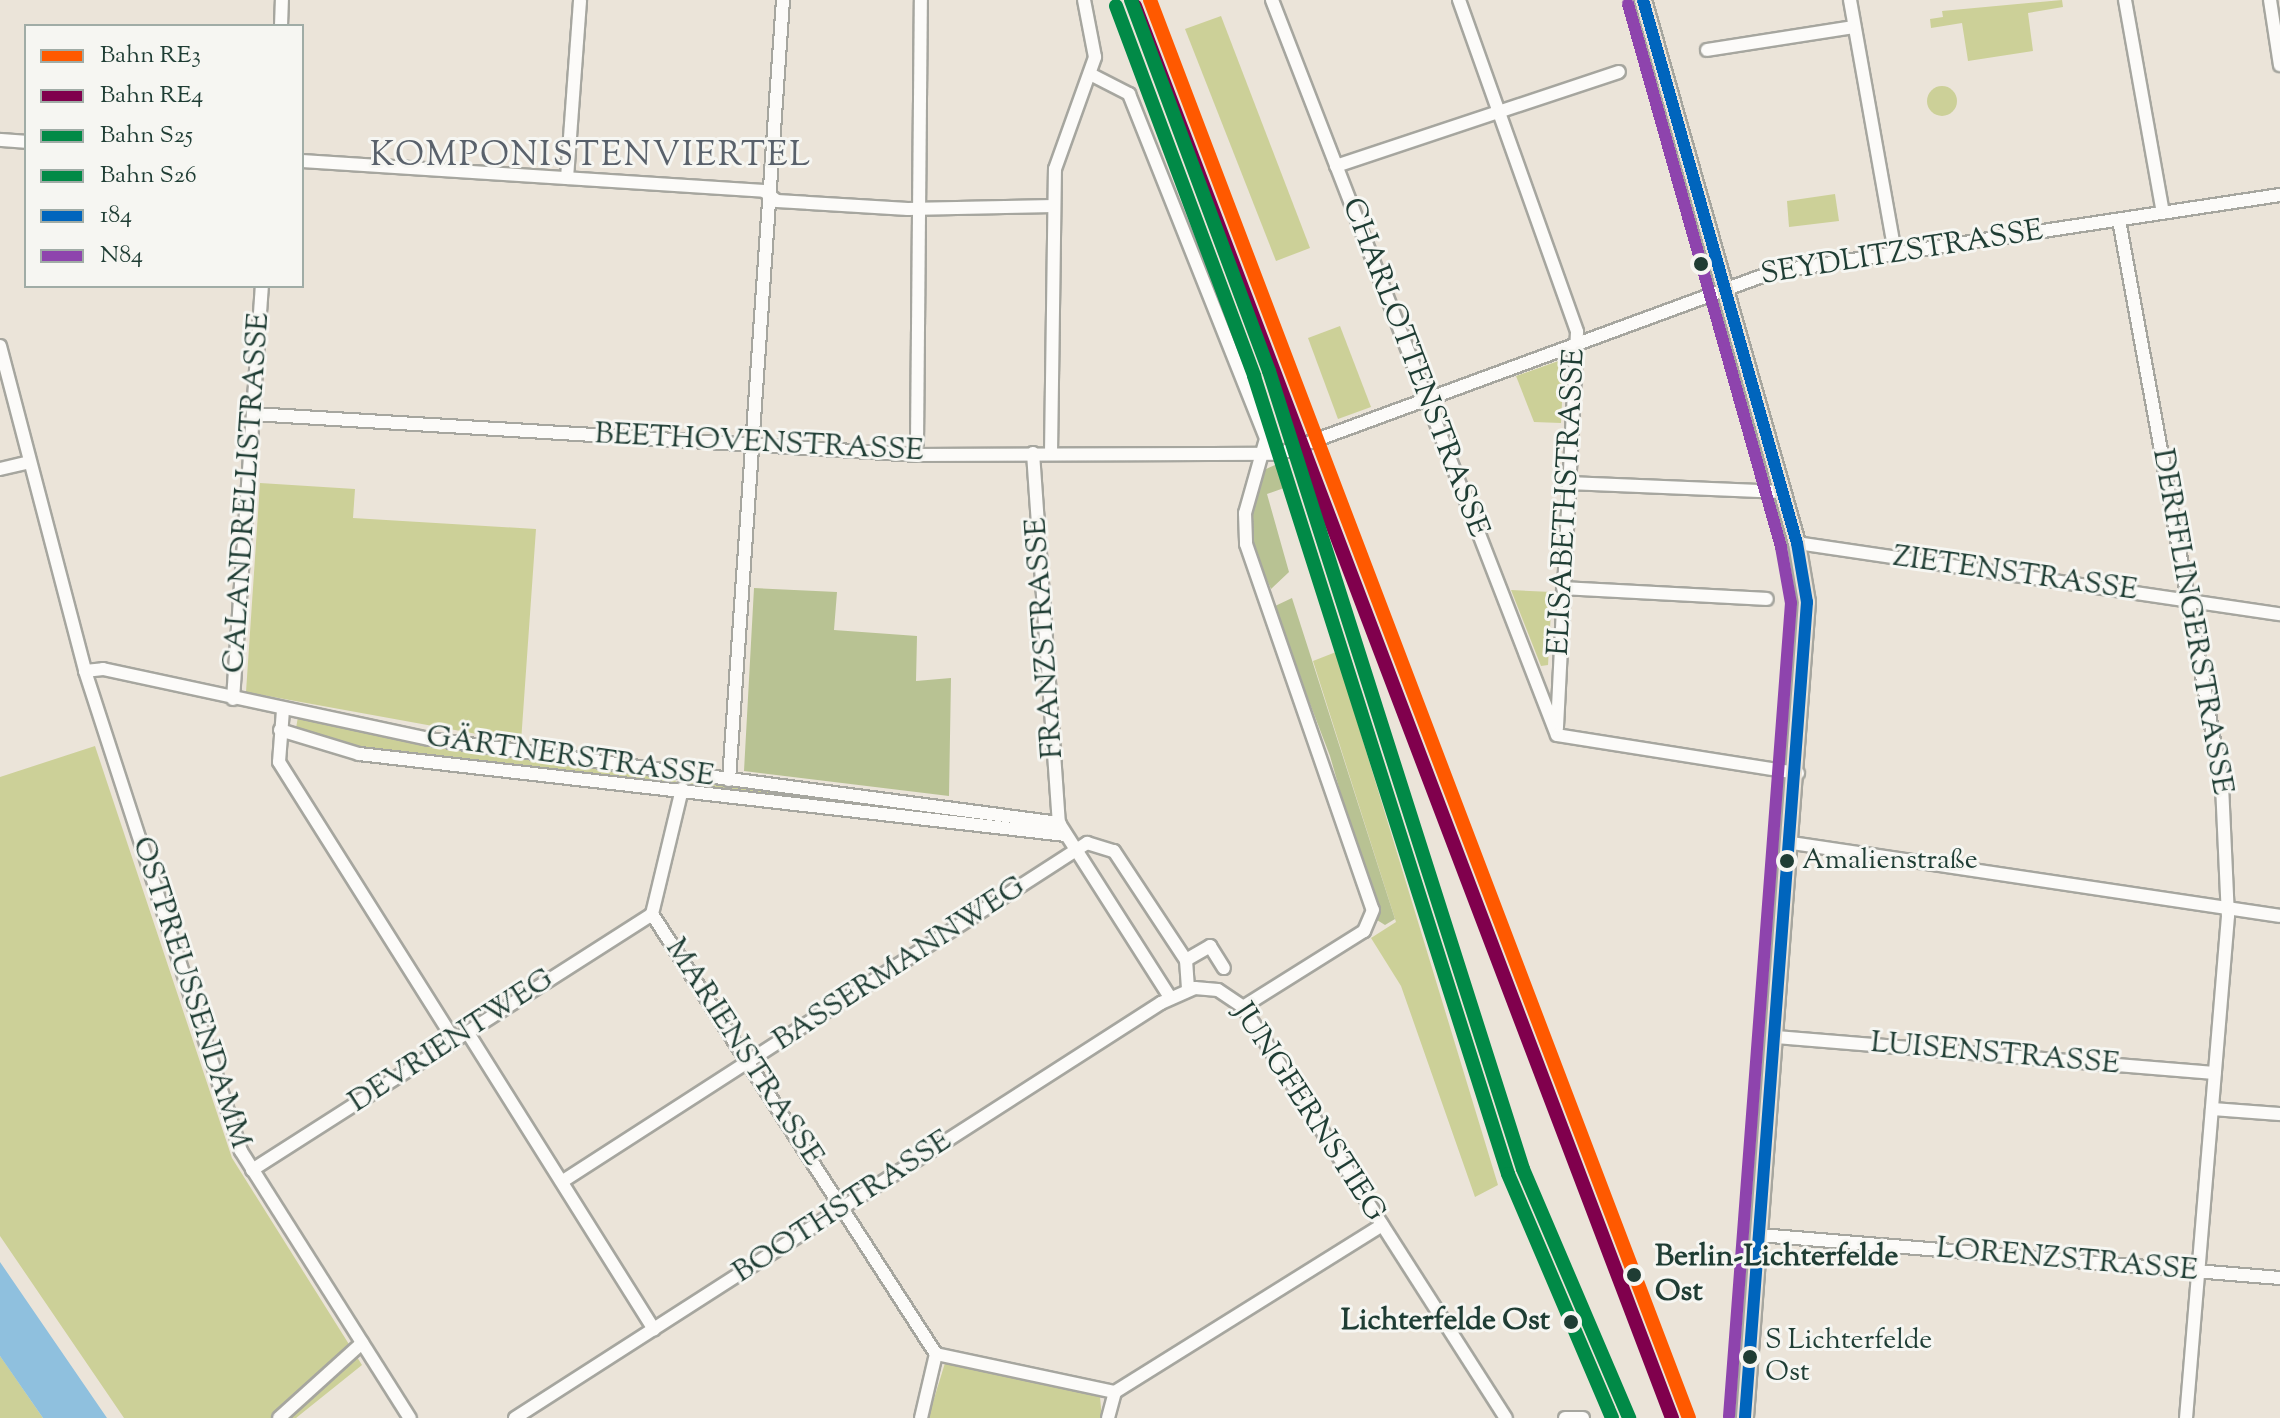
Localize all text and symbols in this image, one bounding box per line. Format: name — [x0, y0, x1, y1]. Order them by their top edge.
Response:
legend — [24, 24, 304, 288]
text: Bahn RE3 — [100, 39, 201, 73]
text: Bahn RE4 — [100, 79, 203, 113]
text: Bahn S25 — [100, 119, 193, 153]
district label: KOMPONISTENVIERTEL — [370, 137, 812, 177]
text: Bahn S26 — [100, 159, 197, 193]
street label: CHARLOTTENSTRASSE — [1333, 193, 1495, 543]
text: 184 — [100, 199, 132, 233]
street label: SEYDLITZSTRASSE — [1758, 214, 2046, 294]
text: N84 — [100, 239, 143, 273]
unlabelled marker — [1693, 256, 1709, 272]
street label: CALANDRELLISTRASSE — [217, 311, 279, 675]
street label: ELISABETHSTRASSE — [1542, 347, 1594, 657]
street label: BEETHOVENSTRASSE — [594, 417, 924, 471]
street label: DERFFLINGERSTRASSE — [2143, 446, 2239, 798]
street label: FRANZSTRASSE — [1020, 516, 1072, 760]
street label: ZIETENSTRASSE — [1891, 540, 2139, 610]
street label: GÄRTNERSTRASSE — [424, 720, 716, 796]
street label: OSTPREUSSENDAMM — [123, 833, 257, 1153]
place label: Amalienstraße — [1802, 844, 1978, 878]
marker: Amalienstraße — [1779, 853, 1795, 869]
street label: BASSERMANNWEG — [767, 870, 1033, 1060]
street label: MARIENSTRASSE — [656, 933, 830, 1173]
street label: DEVRIENTWEG — [343, 962, 561, 1122]
street label: JUNGFERNSTIEG — [1224, 997, 1392, 1229]
street label: LUISENSTRASSE — [1869, 1026, 2121, 1084]
street label: BOOTHSTRASSE — [727, 1124, 959, 1292]
street label: LORENZSTRASSE — [1935, 1232, 2199, 1290]
place label: Berlin-Lichterfelde Ost — [1655, 1240, 1898, 1310]
marker: Berlin-Lichterfelde Ost — [1620, 1261, 1648, 1289]
place label: Lichterfelde Ost — [1341, 1304, 1550, 1340]
marker: Lichterfelde Ost — [1557, 1308, 1585, 1336]
place label: S Lichterfelde Ost — [1765, 1324, 1932, 1390]
marker: S Lichterfelde Ost — [1742, 1349, 1758, 1365]

